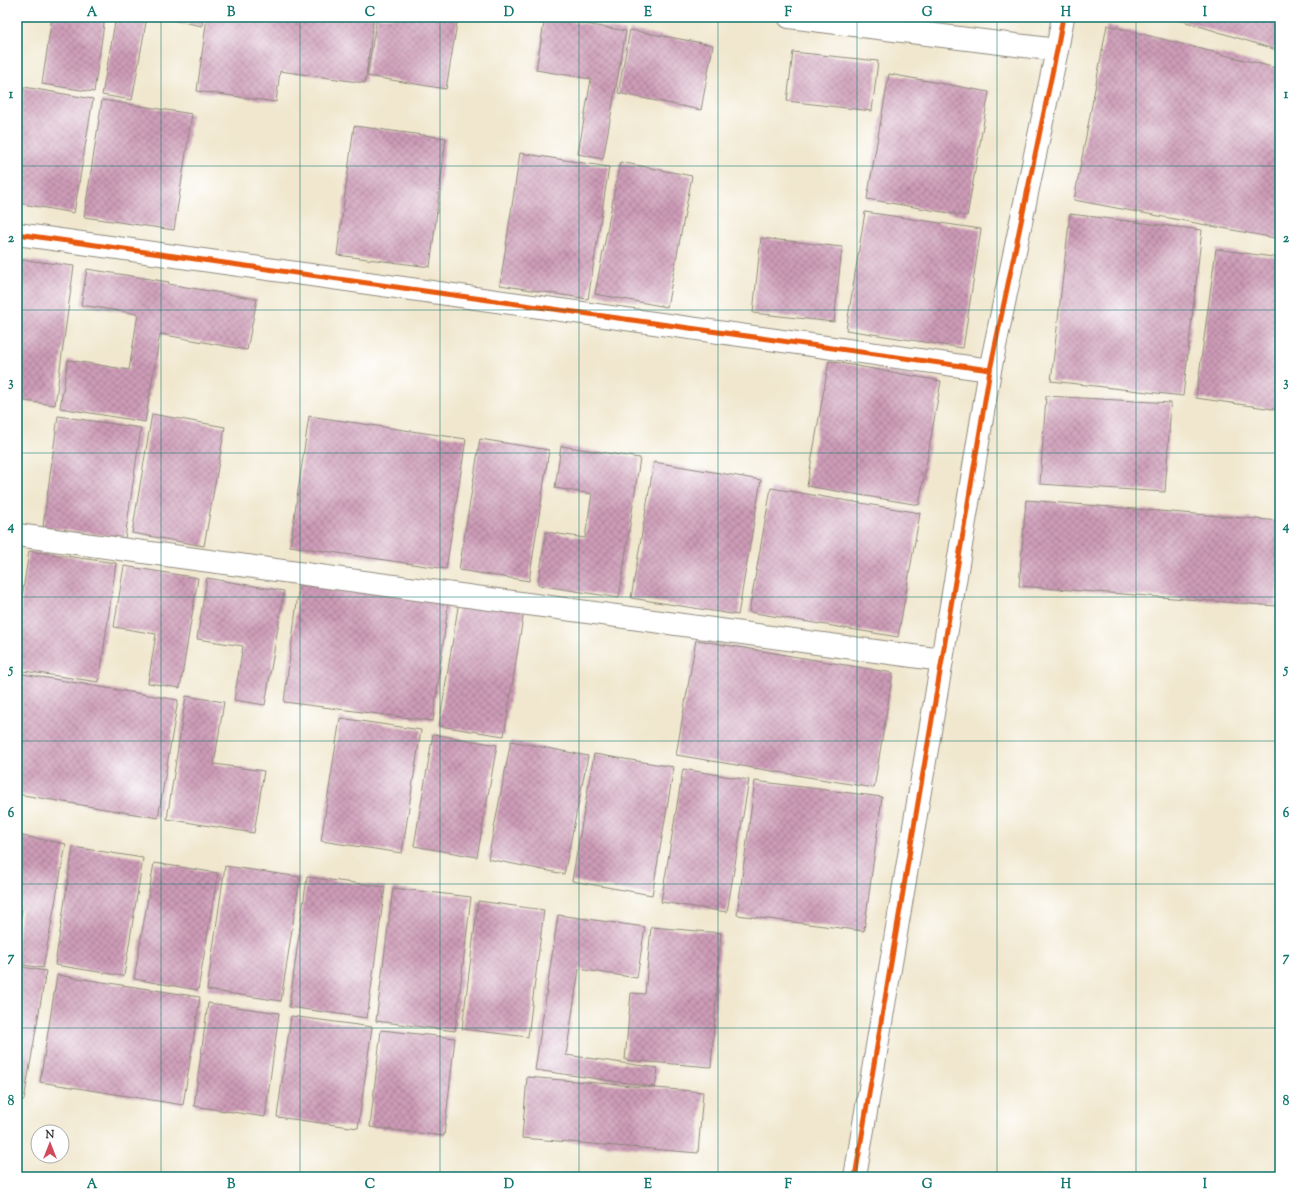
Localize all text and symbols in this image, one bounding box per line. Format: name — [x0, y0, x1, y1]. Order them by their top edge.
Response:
text: A — [87, 4, 98, 22]
text: B — [227, 4, 236, 22]
text: C — [365, 4, 375, 22]
text: D — [504, 4, 514, 22]
text: E — [644, 4, 652, 22]
text: F — [784, 4, 792, 22]
text: G — [922, 4, 933, 22]
text: H — [1061, 4, 1072, 22]
text: I — [1203, 4, 1208, 22]
text: 1 — [9, 86, 14, 104]
text: 1 — [1284, 86, 1289, 104]
text: 2 — [8, 230, 15, 248]
text: 2 — [1283, 230, 1290, 248]
text: 3 — [8, 374, 14, 392]
text: 3 — [1283, 374, 1289, 392]
text: 4 — [7, 518, 15, 536]
text: 4 — [1282, 518, 1290, 536]
text: 5 — [8, 661, 14, 679]
text: 5 — [1283, 661, 1289, 679]
text: 6 — [8, 805, 15, 823]
text: 6 — [1283, 805, 1290, 823]
text: 7 — [8, 949, 15, 967]
text: 7 — [1283, 949, 1290, 967]
text: 8 — [8, 1093, 15, 1111]
text: 8 — [1283, 1093, 1290, 1111]
north arrow — [30, 1124, 70, 1164]
text: N — [45, 1127, 55, 1143]
text: A — [87, 1176, 98, 1194]
text: B — [227, 1176, 236, 1194]
text: C — [365, 1176, 375, 1194]
text: D — [504, 1176, 514, 1194]
text: E — [644, 1176, 652, 1194]
text: F — [784, 1176, 792, 1194]
text: G — [922, 1176, 933, 1194]
text: H — [1061, 1176, 1072, 1194]
text: I — [1203, 1176, 1208, 1194]

